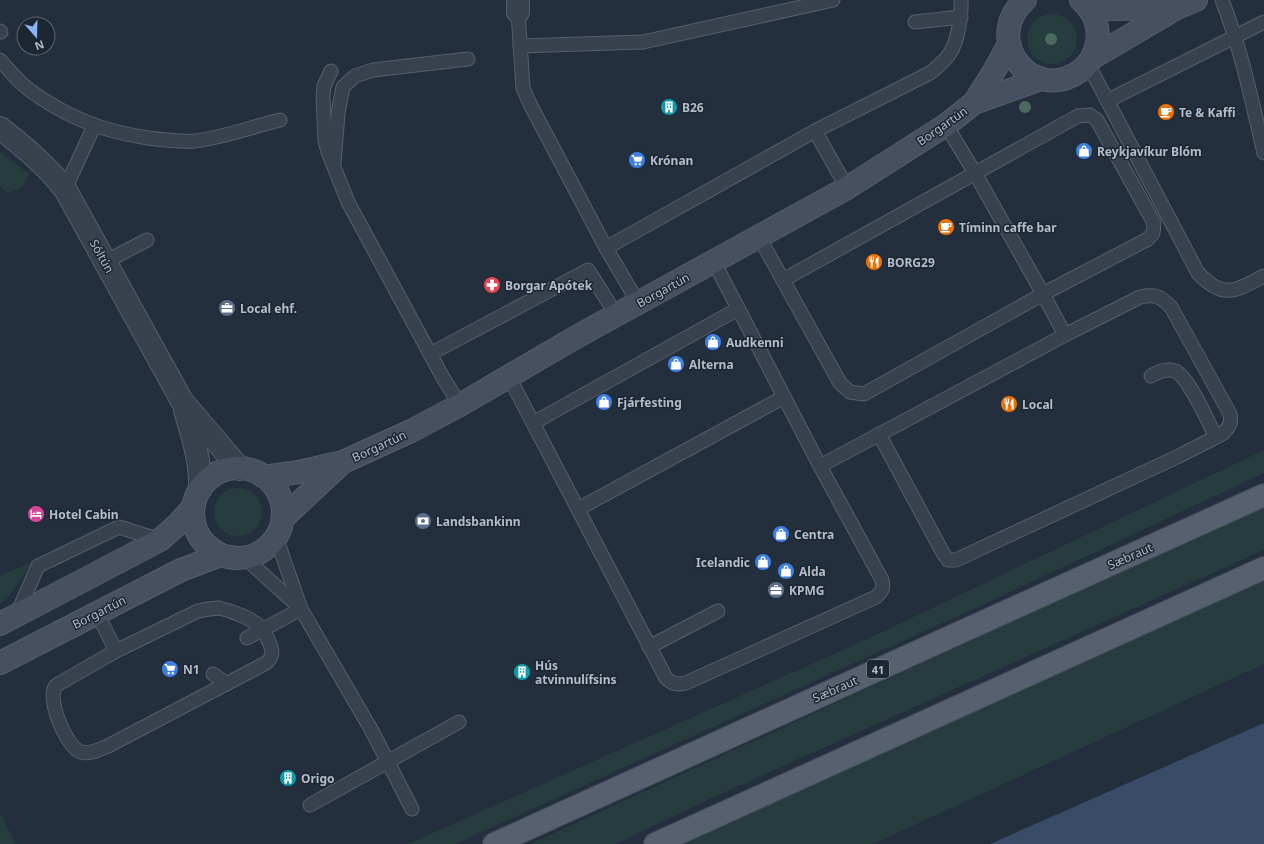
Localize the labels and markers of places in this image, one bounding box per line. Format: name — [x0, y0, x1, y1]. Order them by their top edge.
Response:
building icon: B26 — [659, 97, 679, 117]
place label: B26 — [682, 99, 704, 116]
cafe icon: Te & Kaffi — [1156, 102, 1176, 122]
place label: Te & Kaffi — [1179, 104, 1236, 121]
shop icon: Reykjavíkur Blóm — [1074, 141, 1094, 161]
place label: Reykjavíkur Blóm — [1097, 143, 1202, 160]
supermarket icon: Krónan — [627, 150, 647, 170]
place label: Krónan — [650, 152, 693, 169]
cafe icon: Tíminn caffe bar — [936, 217, 956, 237]
place label: Tíminn caffe bar — [959, 219, 1057, 236]
restaurant icon: BORG29 — [864, 252, 884, 272]
place label: BORG29 — [887, 254, 935, 271]
pharmacy icon: Borgar Apótek — [482, 275, 502, 295]
place label: Borgar Apótek — [505, 277, 593, 294]
office icon: Local ehf. — [217, 298, 237, 318]
place label: Local ehf. — [240, 300, 297, 317]
shop icon: Audkenni — [703, 332, 723, 352]
place label: Audkenni — [726, 334, 783, 351]
shop icon: Alterna — [666, 354, 686, 374]
place label: Alterna — [689, 356, 734, 373]
shop icon: Fjárfesting — [594, 392, 614, 412]
place label: Fjárfesting — [617, 394, 682, 411]
restaurant icon: Local — [999, 394, 1019, 414]
place label: Local — [1022, 396, 1053, 413]
hotel icon: Hotel Cabin — [26, 504, 46, 524]
place label: Hotel Cabin — [49, 506, 119, 523]
bank icon: Landsbankinn — [413, 511, 433, 531]
place label: Landsbankinn — [436, 513, 521, 530]
shop icon: Centra — [771, 524, 791, 544]
place label: Centra — [794, 526, 834, 543]
shop icon: Icelandic — [753, 552, 773, 572]
place label: Icelandic — [696, 554, 750, 571]
shop icon: Alda — [776, 561, 796, 581]
place label: Alda — [799, 563, 826, 580]
office icon: KPMG — [766, 580, 786, 600]
place label: KPMG — [789, 582, 824, 599]
place label: Hús atvinnulífsins — [535, 657, 616, 688]
supermarket icon: N1 — [160, 659, 180, 679]
place label: N1 — [183, 661, 200, 678]
building icon: Hús atvinnulífsins — [512, 662, 532, 682]
building icon: Origo — [278, 768, 298, 788]
place label: Origo — [301, 770, 335, 787]

